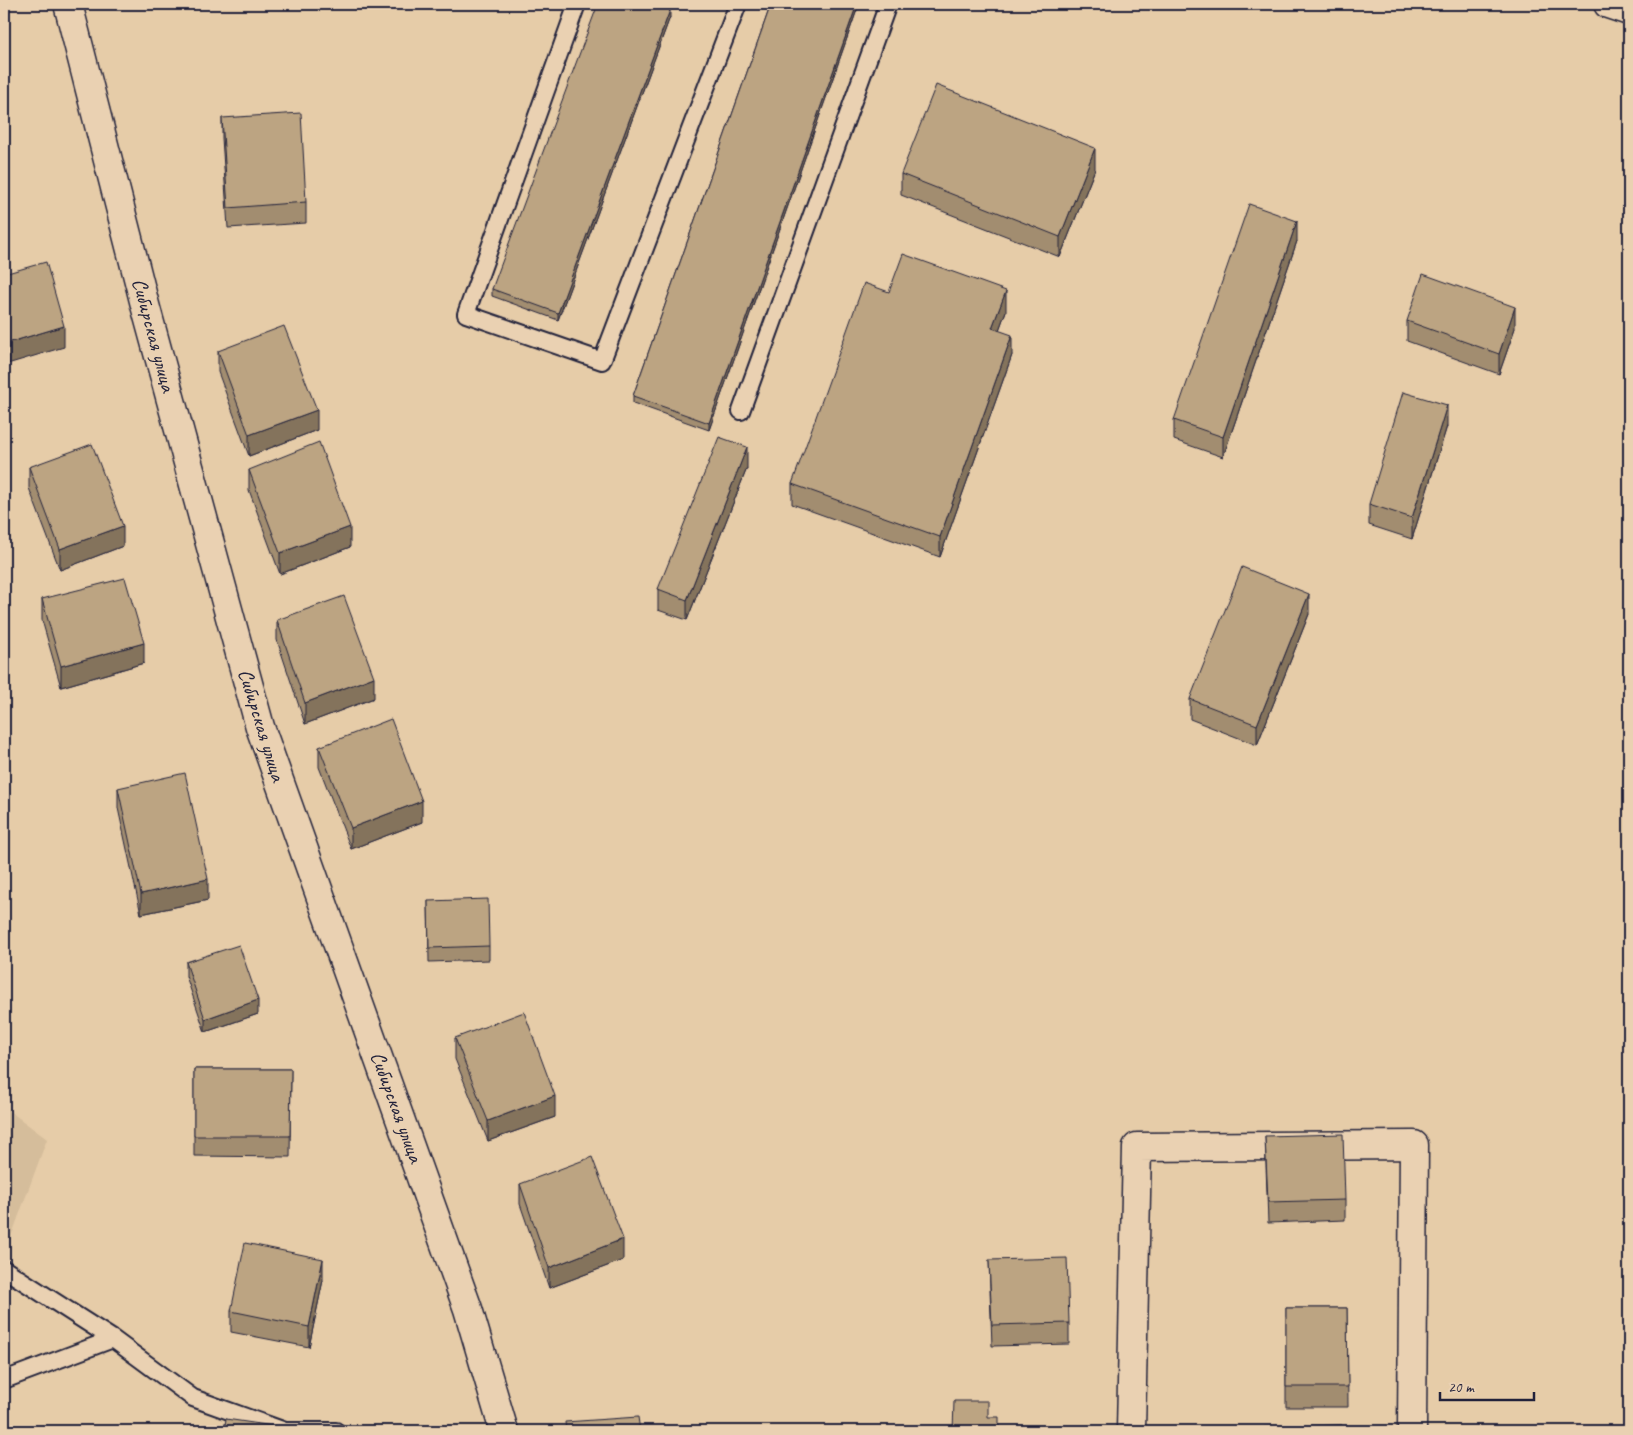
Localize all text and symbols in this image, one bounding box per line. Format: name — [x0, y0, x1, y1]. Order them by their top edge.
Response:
street label: Сибирская улица — [126, 275, 182, 396]
street label: Сибирская улица — [233, 666, 292, 786]
street label: Сибирская улица — [365, 1048, 430, 1168]
scale bar — [1440, 1370, 1534, 1402]
text: 20 m — [1448, 1378, 1475, 1397]

